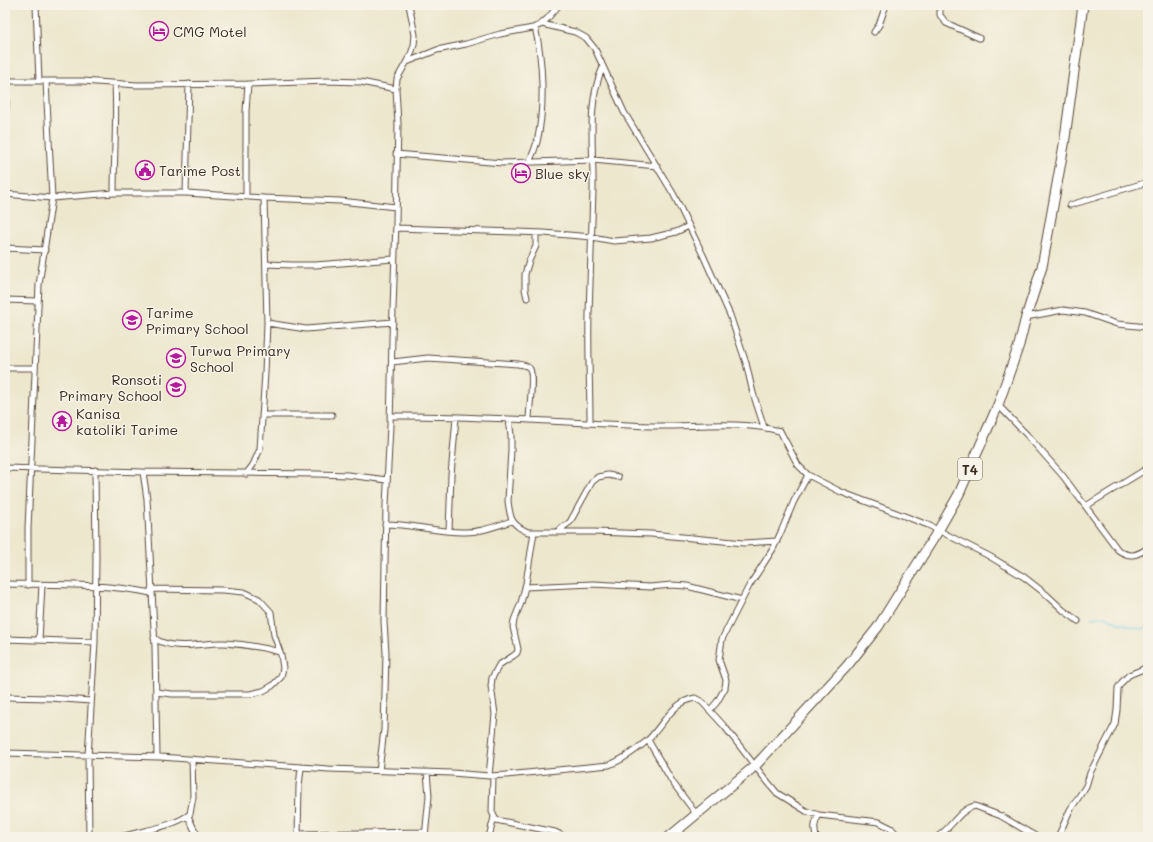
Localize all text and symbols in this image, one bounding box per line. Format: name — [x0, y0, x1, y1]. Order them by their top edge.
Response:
hotel icon: CMG Motel — [148, 20, 170, 42]
place label: CMG Motel — [173, 22, 247, 41]
public building icon: Tarime Post — [134, 159, 156, 181]
place label: Tarime Post — [159, 161, 241, 180]
hotel icon: Blue sky — [510, 162, 532, 184]
place label: Blue sky — [535, 164, 590, 183]
place label: Tarime Primary School — [146, 303, 249, 338]
school or university icon: Tarime Primary School — [121, 309, 143, 331]
place label: Turwa Primary School — [190, 341, 291, 376]
school or university icon: Turwa Primary School — [165, 347, 187, 369]
place label: Ronsoti Primary School — [59, 370, 162, 405]
school or university icon: Ronsoti Primary School — [165, 376, 187, 398]
place label: Kanisa katoliki Tarime — [76, 404, 178, 439]
temple icon: Kanisa katoliki Tarime — [51, 410, 73, 432]
road number: T4 — [958, 458, 982, 480]

